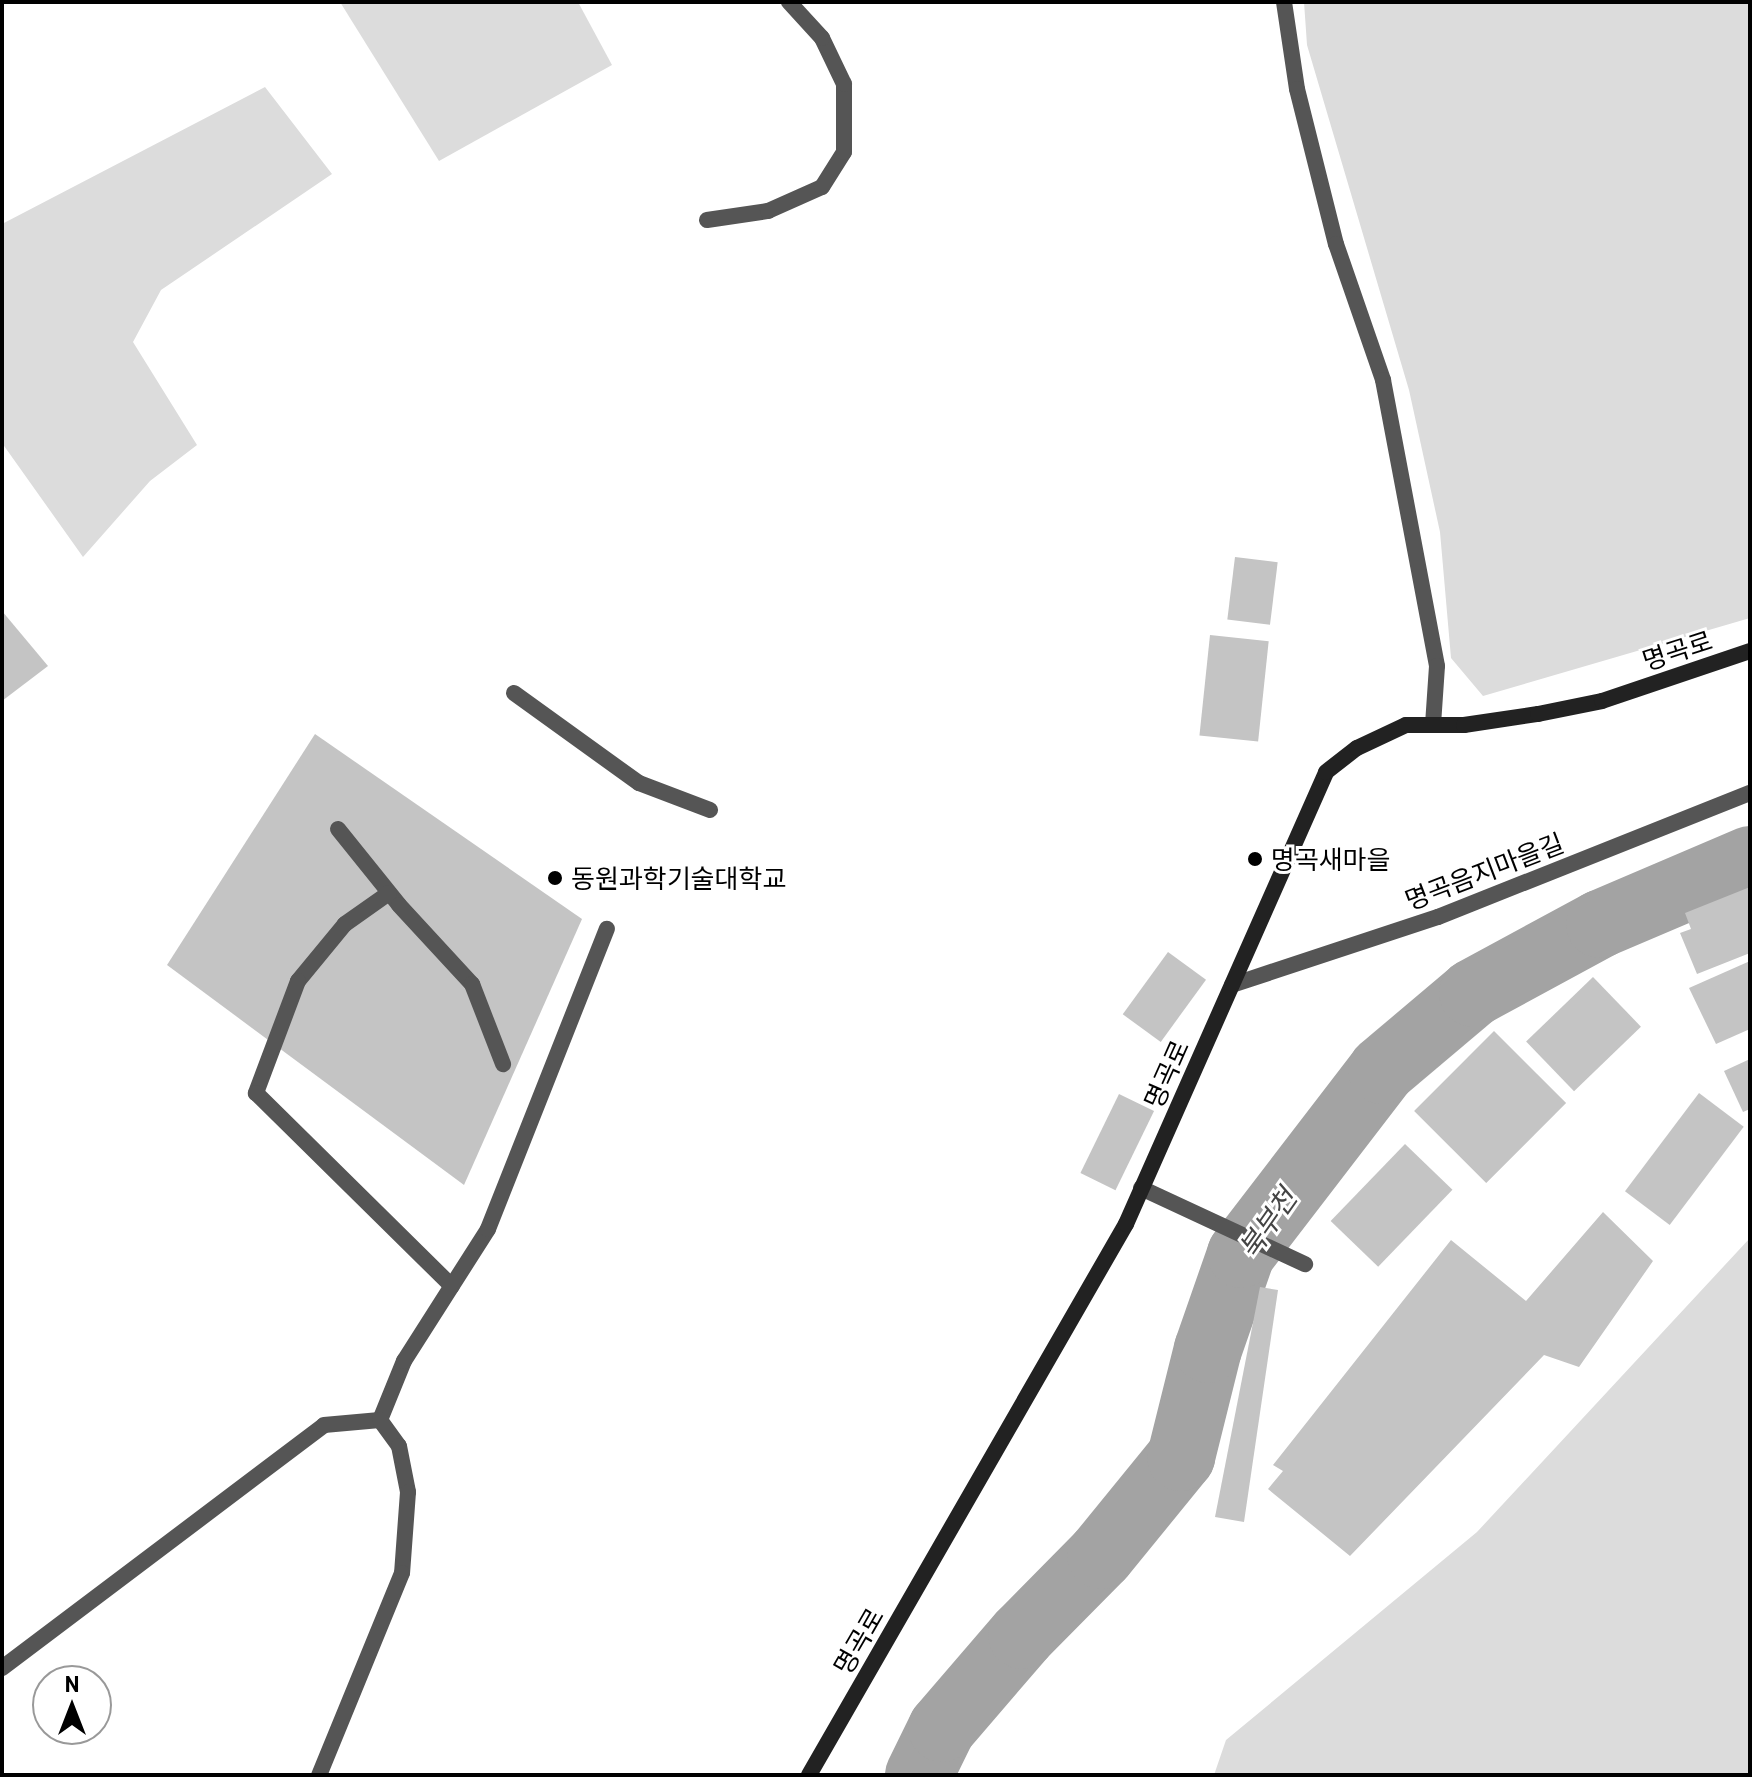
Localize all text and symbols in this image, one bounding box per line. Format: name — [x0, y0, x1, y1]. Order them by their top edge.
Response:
street label: 명곡로 — [1638, 624, 1716, 676]
street label: 명곡음지마을길 — [1400, 826, 1568, 916]
place label: 명곡새마을 — [1271, 843, 1391, 875]
marker: 명곡새마을 — [1246, 850, 1264, 868]
place label: 동원과학기술대학교 — [571, 862, 786, 894]
marker: 동원과학기술대학교 — [546, 869, 564, 887]
street label: 명곡로 — [1137, 1035, 1195, 1113]
water label: 북부천 — [1231, 1182, 1303, 1264]
street label: 명곡로 — [827, 1602, 889, 1680]
north arrow — [32, 1665, 112, 1745]
text: N — [65, 1670, 79, 1696]

